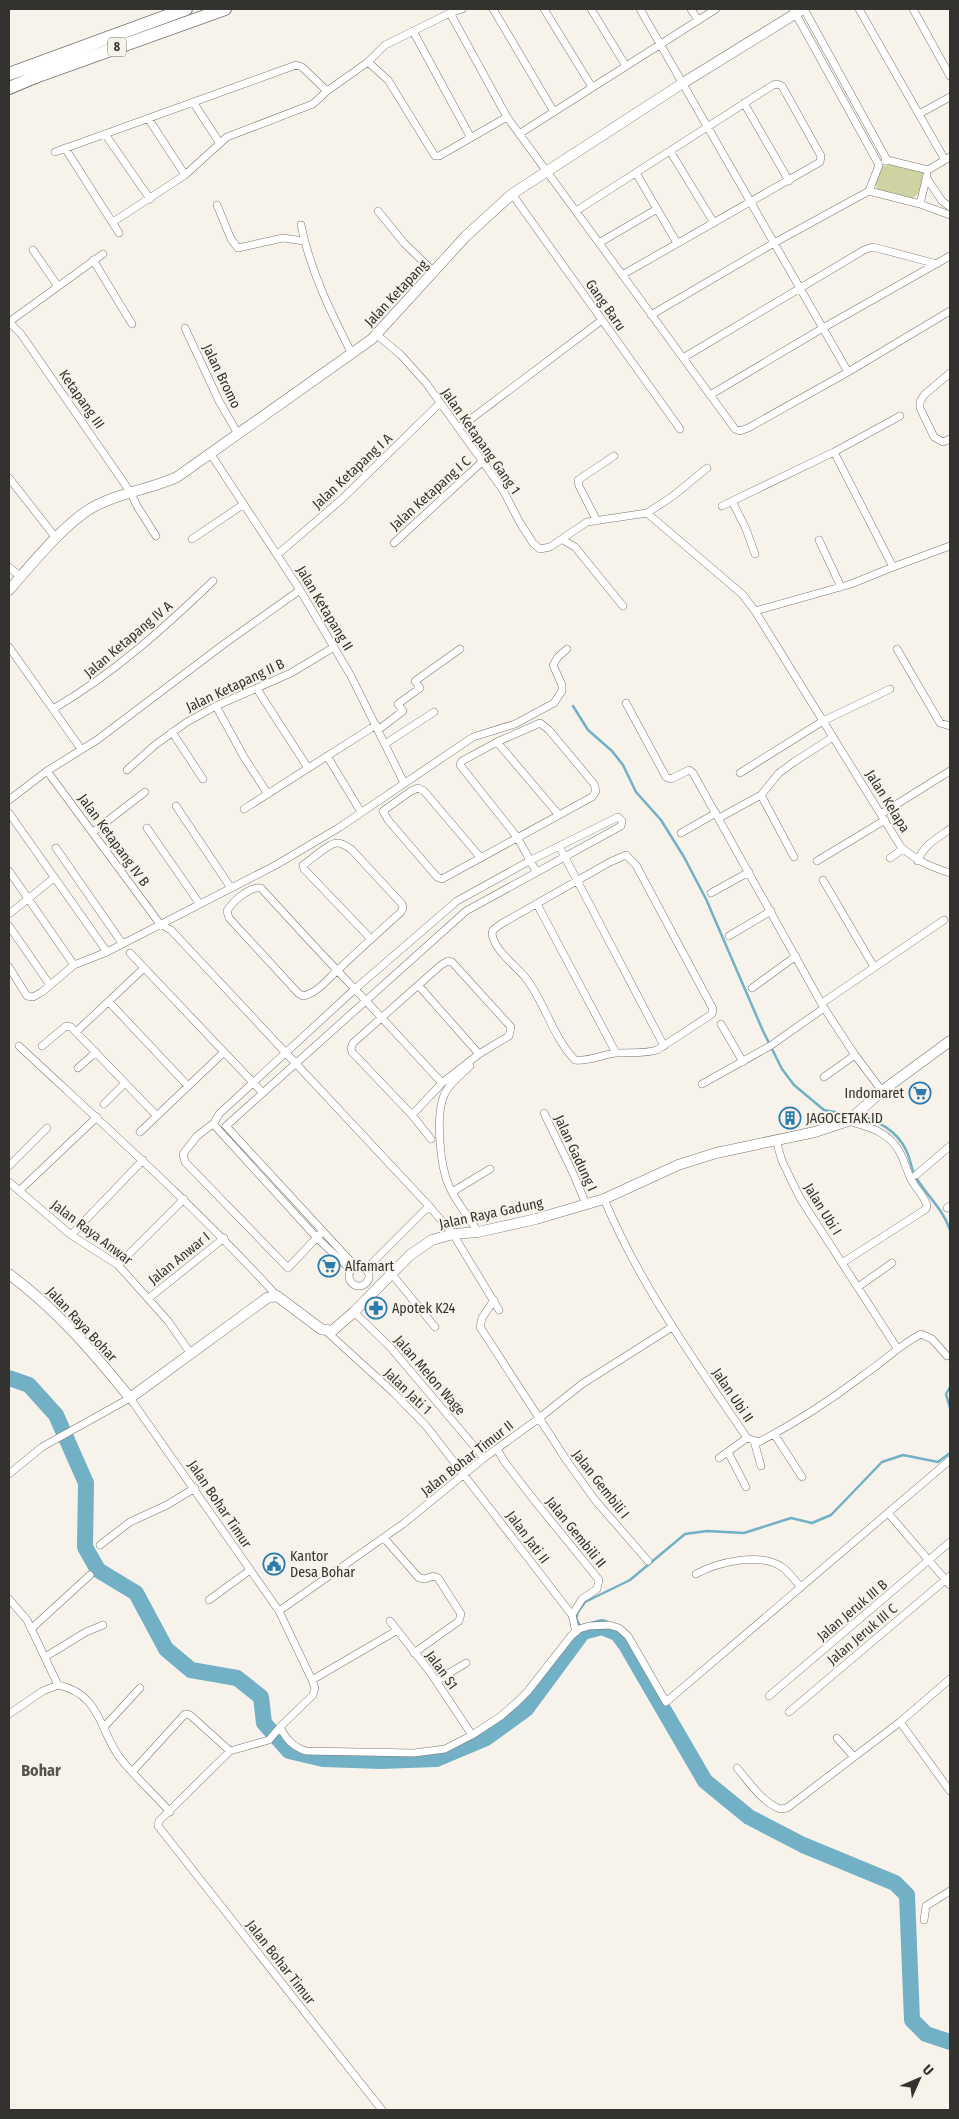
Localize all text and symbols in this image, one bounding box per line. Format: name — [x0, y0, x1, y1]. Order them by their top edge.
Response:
road number: 8 — [108, 38, 126, 56]
street label: Jalan Ketapang — [361, 256, 432, 330]
street label: Gang Baru — [582, 276, 629, 334]
street label: Jalan Bromo — [199, 341, 244, 411]
street label: Ketapang III — [55, 367, 108, 432]
street label: Jalan Ketapang Gang 1 — [437, 385, 524, 498]
street label: Jalan Ketapang I A — [309, 430, 396, 513]
street label: Jalan Ketapang I C — [386, 453, 474, 534]
street label: Jalan Ketapang II — [293, 563, 357, 654]
street label: Jalan Ketapang IV A — [81, 597, 176, 681]
street label: Jalan Ketapang II B — [183, 655, 288, 716]
street label: Jalan Kelapa — [862, 767, 914, 836]
street label: Jalan Ketapang IV B — [74, 791, 153, 890]
supermarket icon: Indomaret — [908, 1081, 932, 1105]
place label: Indomaret — [844, 1085, 904, 1102]
building icon: JAGOCETAK.ID — [778, 1106, 802, 1130]
place label: JAGOCETAK.ID — [806, 1110, 883, 1127]
street label: Jalan Gadung I — [550, 1112, 601, 1194]
street label: Jalan Ubi I — [800, 1180, 845, 1238]
street label: Jalan Raya Gadung — [438, 1194, 545, 1233]
street label: Jalan Raya Anwar — [48, 1196, 136, 1269]
street label: Jalan Anwar I — [145, 1228, 213, 1288]
supermarket icon: Alfamart — [317, 1254, 341, 1278]
place label: Alfamart — [345, 1258, 394, 1275]
street label: Jalan Raya Bohar — [43, 1283, 121, 1365]
pharmacy icon: Apotek K24 — [364, 1296, 388, 1320]
place label: Apotek K24 — [392, 1300, 456, 1317]
street label: Jalan Melon Wage — [390, 1332, 469, 1419]
street label: Jalan Jati 1 — [380, 1365, 435, 1418]
street label: Jalan Ubi II — [708, 1365, 757, 1426]
street label: Jalan Bohar Timur II — [418, 1417, 517, 1500]
street label: Jalan Gembili I — [568, 1447, 633, 1522]
street label: Jalan Bohar Timur — [184, 1457, 255, 1551]
street label: Jalan Gembili II — [542, 1493, 609, 1571]
street label: Jalan Jati II — [502, 1508, 553, 1567]
place label: Kantor Desa Bohar — [290, 1548, 355, 1581]
public building icon: Kantor Desa Bohar — [262, 1552, 286, 1576]
street label: Jalan Jeruk III B — [814, 1576, 891, 1645]
street label: Jalan Jeruk III C — [824, 1600, 901, 1668]
street label: Jalan S1 — [422, 1648, 461, 1693]
district label: Bohar — [21, 1761, 61, 1780]
street label: Jalan Bohar Timur — [242, 1917, 319, 2008]
north arrow — [894, 2054, 944, 2104]
text: U — [919, 2061, 937, 2079]

